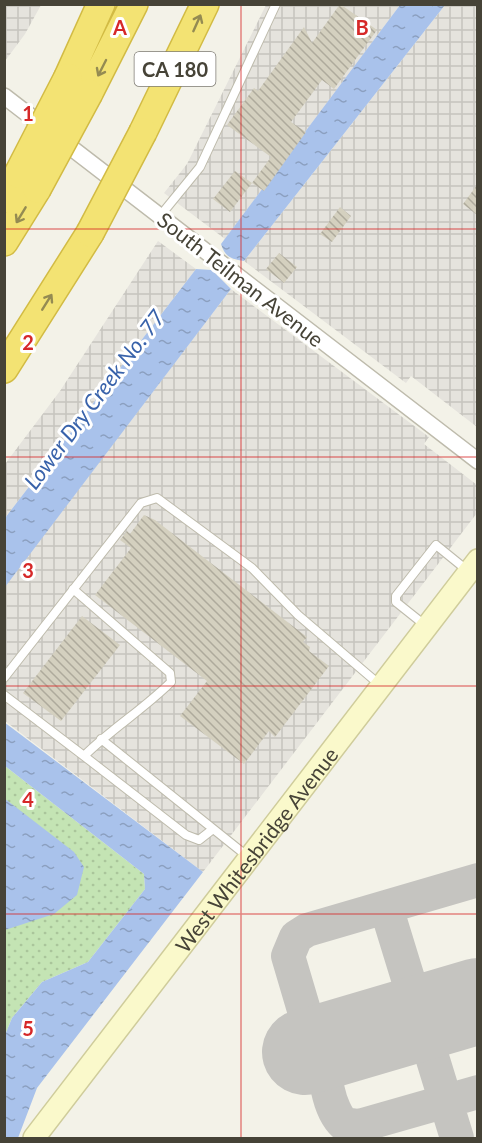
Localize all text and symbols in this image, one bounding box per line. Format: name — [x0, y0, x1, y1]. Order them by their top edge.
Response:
text: A — [112, 15, 127, 39]
one-way arrow — [191, 15, 203, 33]
text: B — [355, 15, 369, 39]
road number: CA 180 — [134, 52, 216, 86]
one-way arrow — [95, 58, 107, 76]
text: 1 — [22, 101, 34, 125]
one-way arrow — [14, 206, 26, 223]
street label: South Teilman Avenue — [153, 207, 329, 351]
one-way arrow — [42, 294, 54, 311]
water label: Lower Dry Creek No. 77 — [18, 304, 170, 494]
text: 2 — [22, 330, 34, 354]
text: 3 — [22, 558, 34, 582]
street label: West Whitesbridge Avenue — [169, 742, 342, 957]
text: 4 — [22, 787, 34, 811]
text: 5 — [22, 1016, 34, 1040]

